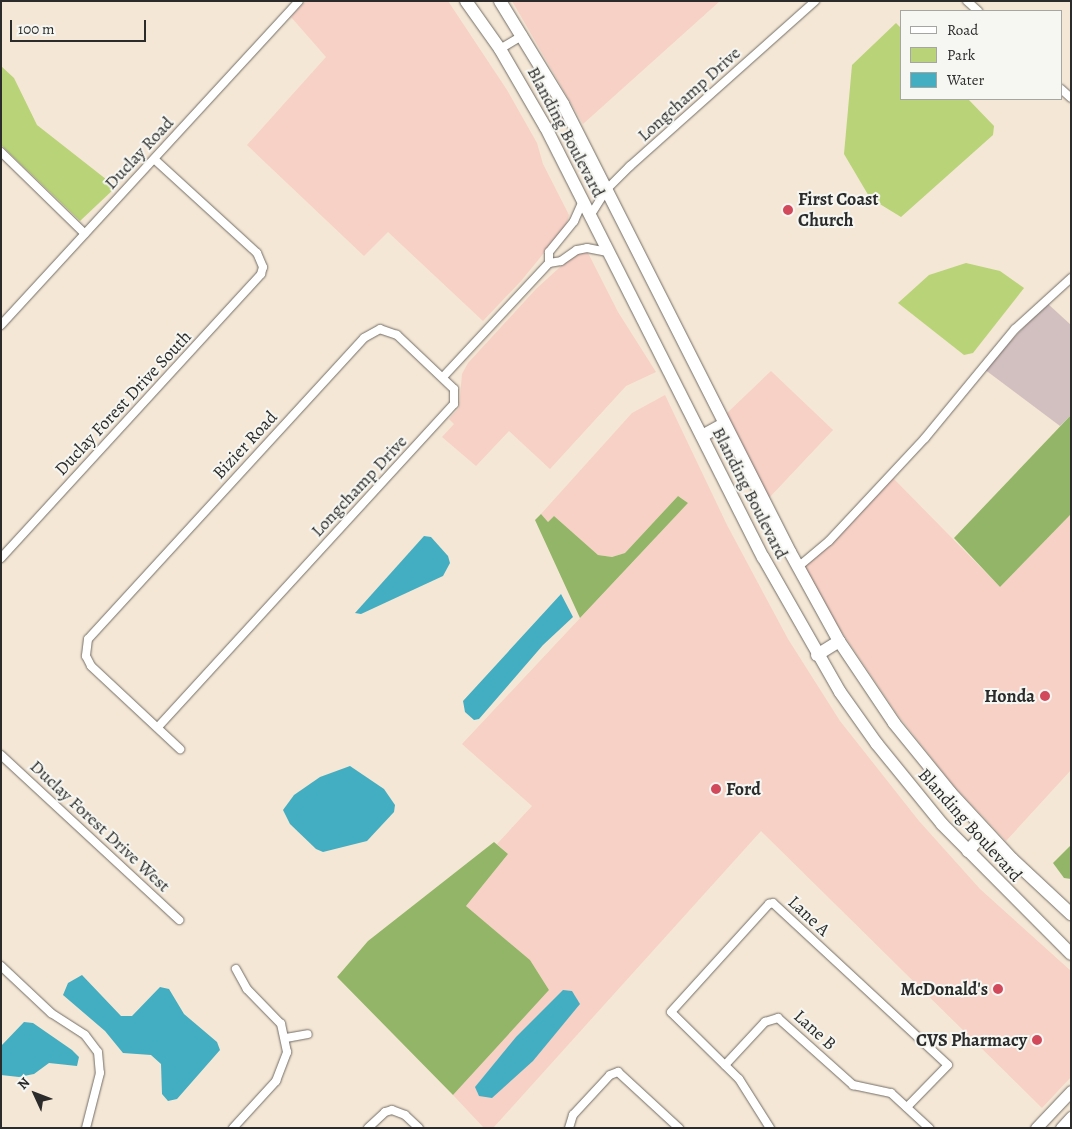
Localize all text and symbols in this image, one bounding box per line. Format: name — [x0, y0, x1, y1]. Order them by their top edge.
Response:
scale bar — [12, 10, 149, 42]
legend — [900, 10, 1062, 100]
text: 100 m — [18, 19, 55, 39]
text: Road — [947, 20, 978, 40]
street label: Longchamp Drive — [633, 42, 745, 146]
text: Park — [947, 45, 975, 65]
street label: Blanding Boulevard — [522, 63, 610, 201]
text: Water — [947, 70, 984, 90]
street label: Duclay Road — [100, 112, 178, 194]
place label: First Coast Church — [798, 189, 878, 232]
marker: First Coast Church — [782, 204, 794, 216]
street label: Duclay Forest Drive South — [50, 326, 196, 480]
street label: Bizier Road — [208, 407, 282, 483]
street label: Blanding Boulevard — [708, 424, 792, 562]
street label: Longchamp Drive — [306, 431, 412, 541]
place label: Honda — [984, 685, 1035, 707]
marker: Honda — [1039, 690, 1051, 702]
street label: Duclay Forest Drive West — [26, 756, 174, 896]
street label: Blanding Boulevard — [914, 764, 1026, 886]
place label: Ford — [726, 778, 761, 800]
marker: Ford — [710, 783, 722, 795]
street label: Lane A — [784, 891, 834, 941]
place label: McDonald's — [900, 978, 988, 1000]
marker: McDonald's — [992, 983, 1004, 995]
street label: Lane B — [789, 1005, 841, 1055]
place label: CVS Pharmacy — [916, 1029, 1027, 1051]
marker: CVS Pharmacy — [1031, 1034, 1043, 1046]
north arrow — [10, 1069, 60, 1119]
text: N — [13, 1073, 34, 1094]

